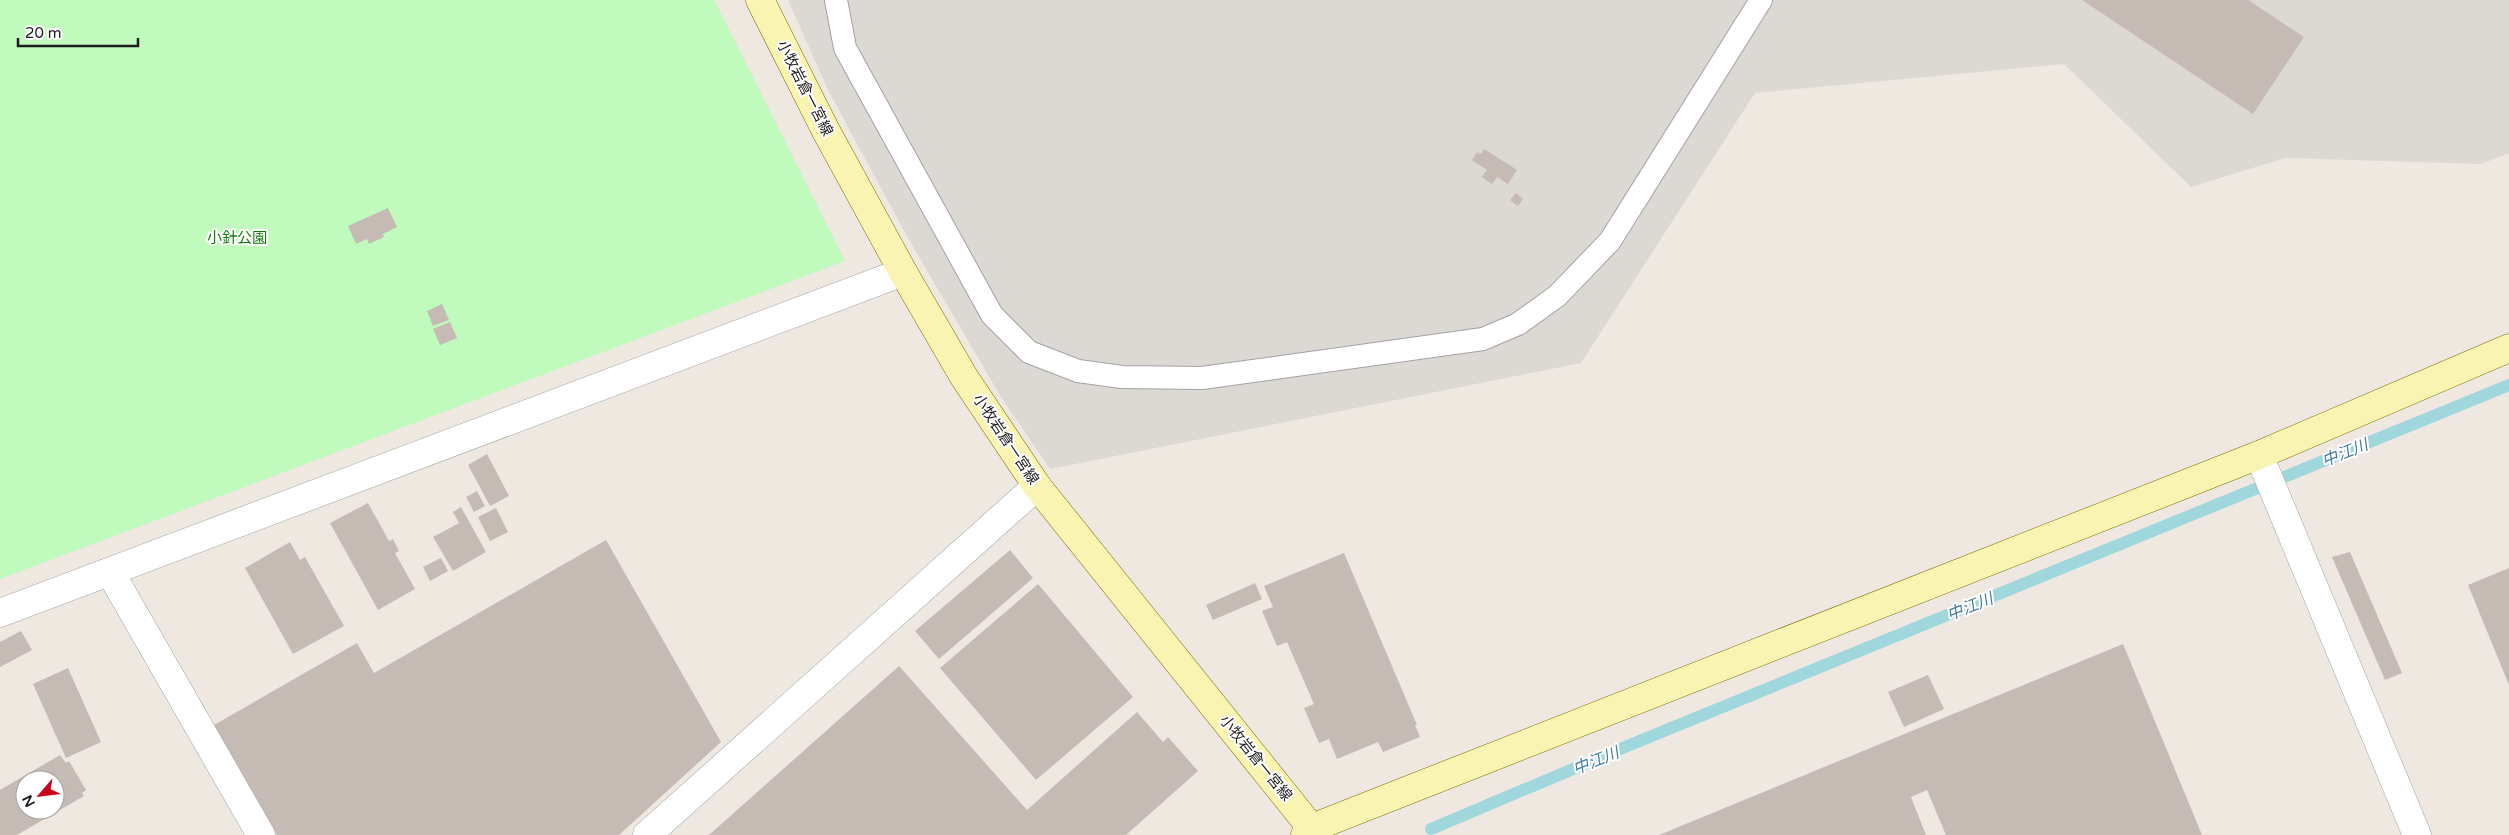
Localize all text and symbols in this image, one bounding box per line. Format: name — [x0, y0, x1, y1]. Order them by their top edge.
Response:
scale bar — [18, 15, 138, 47]
text: 20 m — [25, 24, 62, 42]
street label: 小牧岩倉一宮線 — [773, 37, 837, 139]
park label: 小針公園 — [207, 229, 267, 247]
street label: 小牧岩倉一宮線 — [969, 390, 1043, 488]
water label: 中江川 — [2319, 434, 2373, 471]
water label: 中江川 — [1944, 588, 1998, 625]
street label: 小牧岩倉一宮線 — [1216, 712, 1296, 804]
water label: 中江川 — [1570, 742, 1624, 779]
north arrow — [15, 770, 65, 820]
text: N — [19, 792, 39, 810]

